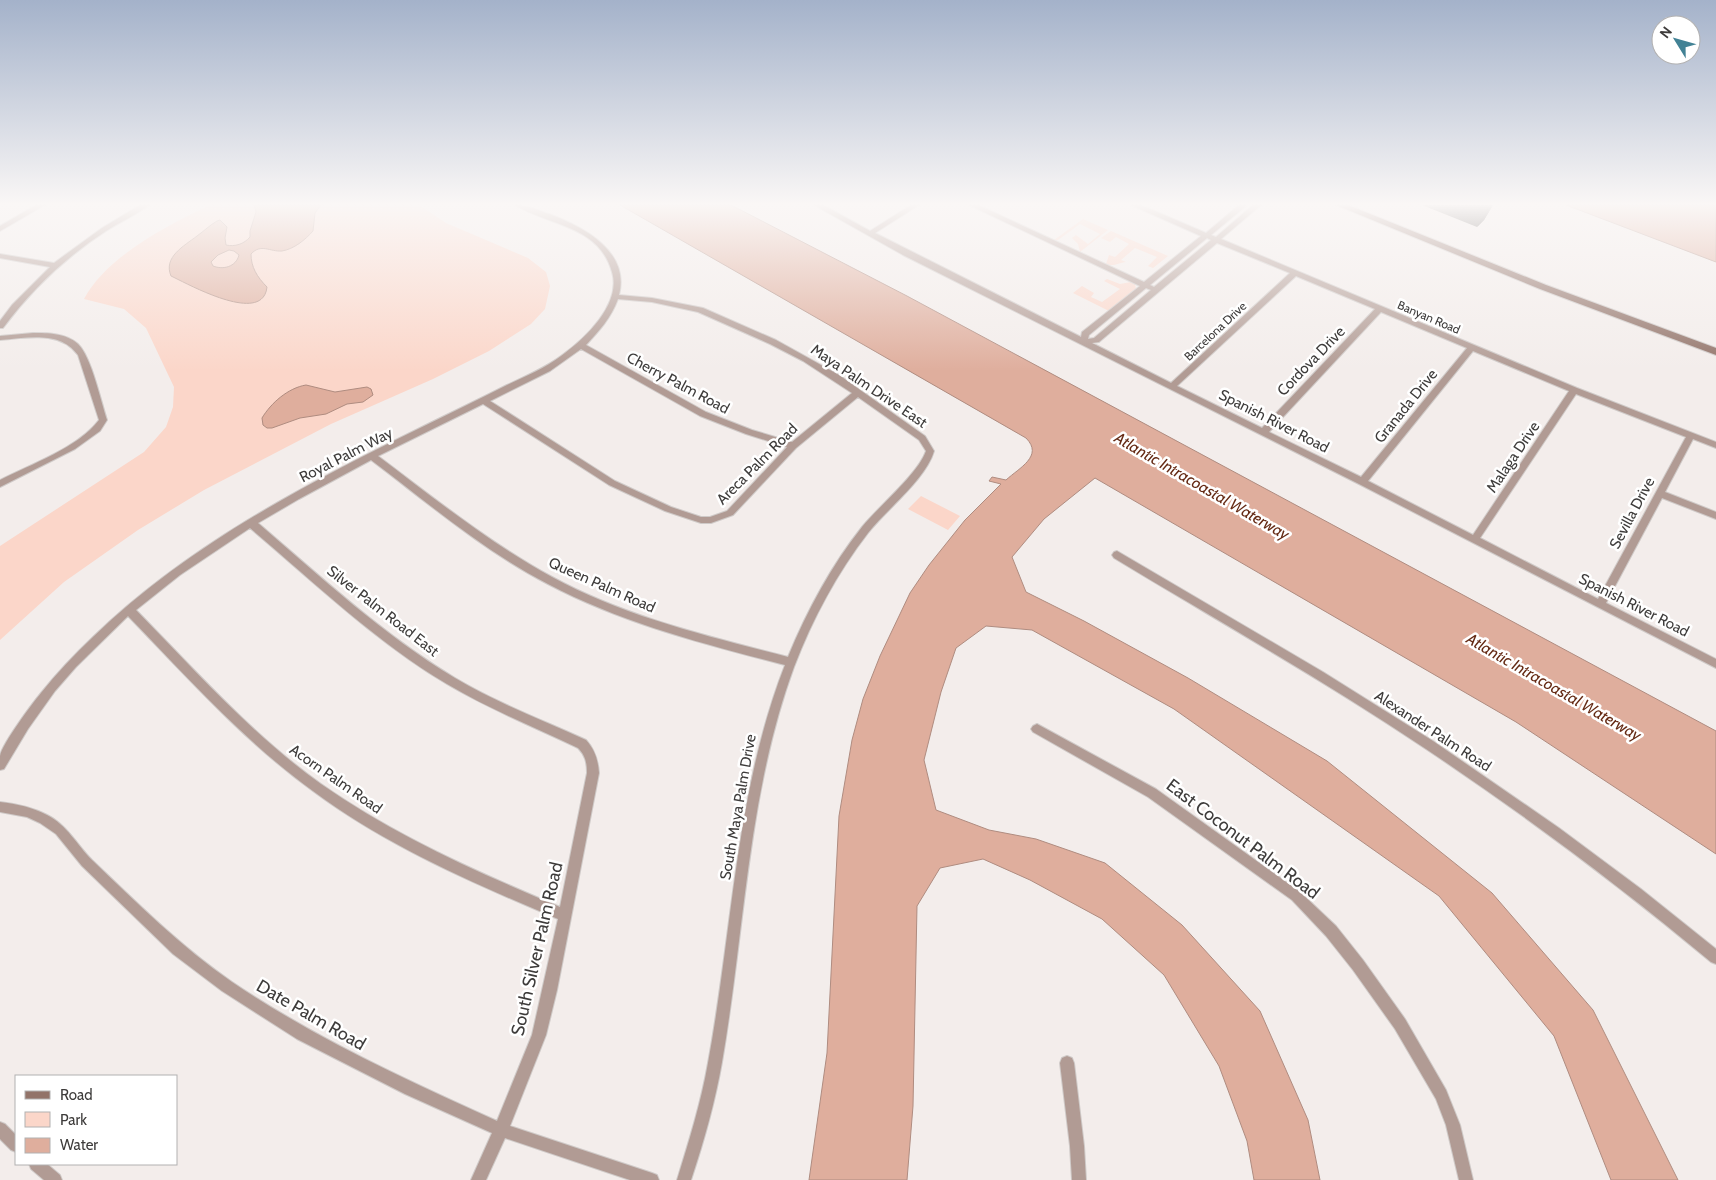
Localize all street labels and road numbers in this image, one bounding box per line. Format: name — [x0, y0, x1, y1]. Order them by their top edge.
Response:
street label: Banyan Road — [1395, 297, 1463, 337]
street label: Barcelona Drive — [1181, 298, 1249, 364]
street label: Cordova Drive — [1273, 322, 1349, 400]
street label: Maya Palm Drive East — [807, 340, 931, 432]
street label: Cherry Palm Road — [624, 348, 732, 418]
street label: Granada Drive — [1371, 365, 1441, 447]
street label: Spanish River Road — [1216, 385, 1332, 457]
street label: Malaga Drive — [1483, 418, 1543, 496]
street label: Areca Palm Road — [713, 420, 801, 508]
street label: Royal Palm Way — [296, 424, 396, 486]
street label: Sevilla Drive — [1606, 474, 1658, 552]
street label: Queen Palm Road — [546, 553, 658, 617]
street label: Silver Palm Road East — [324, 562, 442, 660]
street label: Spanish River Road — [1576, 569, 1692, 641]
street label: Alexander Palm Road — [1371, 687, 1495, 775]
street label: South Maya Palm Drive — [716, 732, 760, 881]
street label: Acorn Palm Road — [286, 740, 386, 818]
street label: East Coconut Palm Road — [1162, 774, 1324, 904]
street label: South Silver Palm Road — [506, 860, 568, 1038]
street label: Date Palm Road — [252, 975, 370, 1055]

